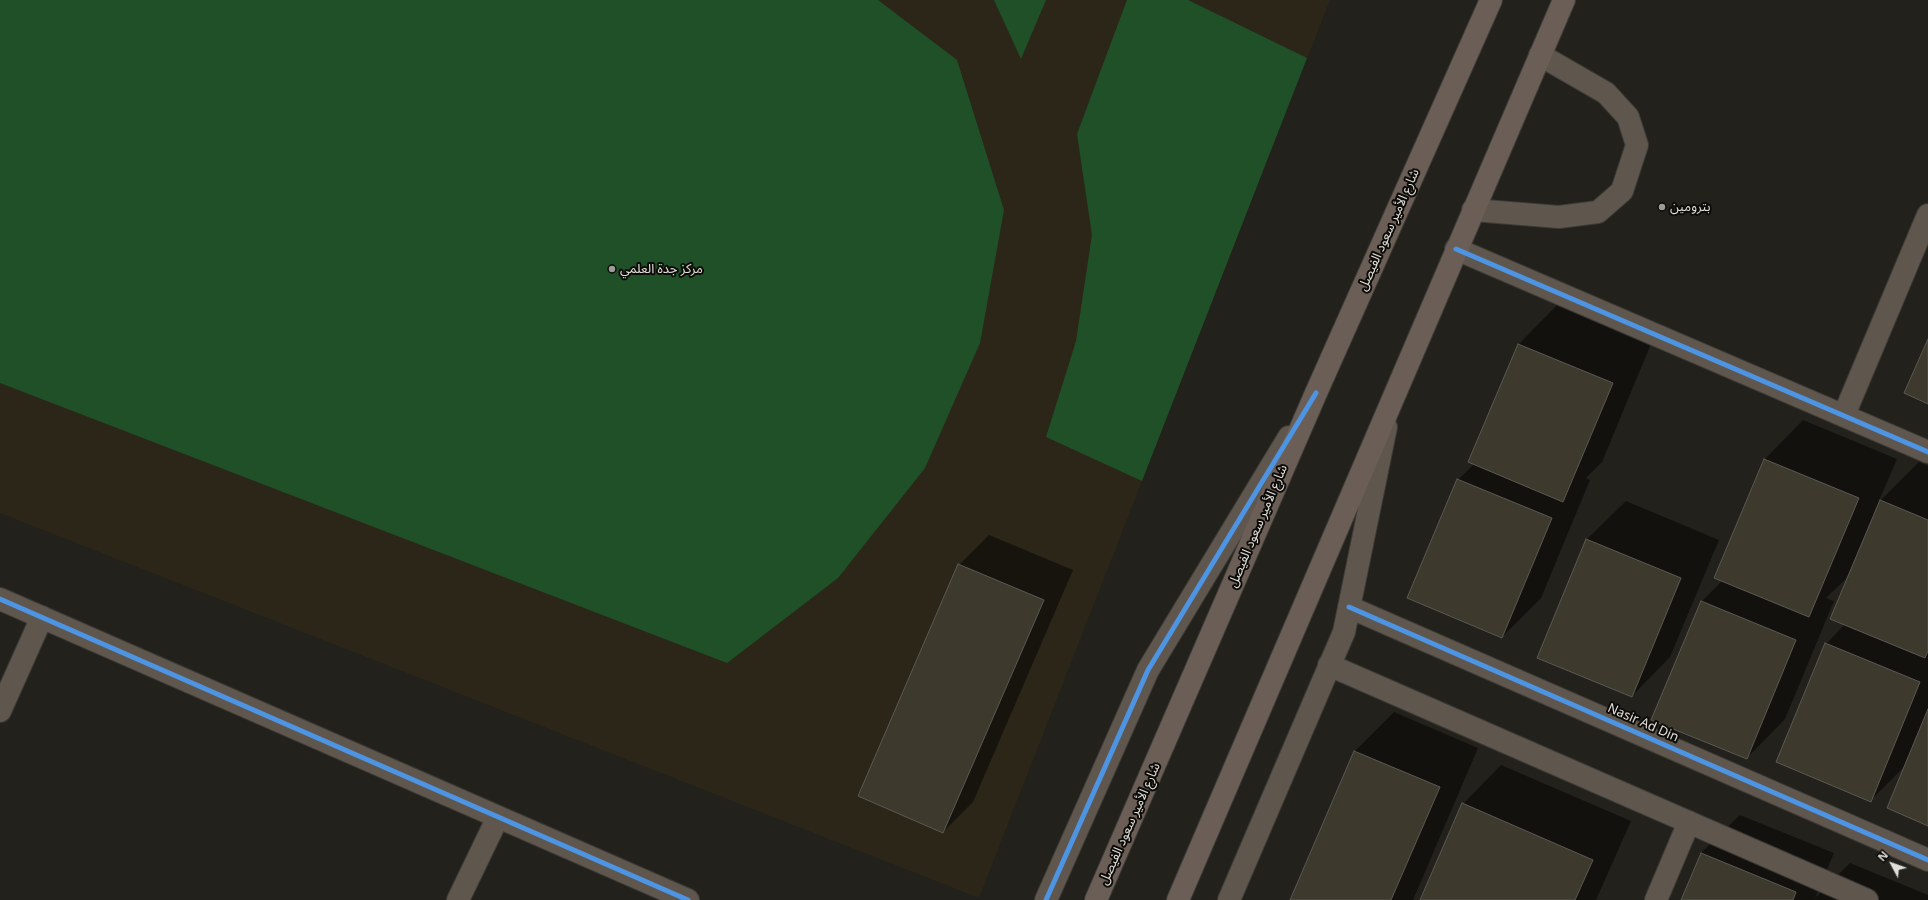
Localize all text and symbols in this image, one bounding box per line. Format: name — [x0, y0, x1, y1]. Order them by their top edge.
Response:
street label: شارع الأمير سعود الفيصل — [1355, 167, 1423, 293]
place label: بترومين — [1670, 199, 1710, 215]
marker: بترومين — [1657, 202, 1667, 212]
place label: مركز جدة العلمي — [620, 261, 703, 277]
marker: مركز جدة العلمي — [607, 264, 617, 274]
street label: شارع الأمير سعود الفيصل — [1225, 462, 1291, 590]
street label: Nasir Ad Din — [1605, 700, 1681, 746]
street label: شارع الأمير سعود الفيصل — [1096, 761, 1164, 887]
north arrow — [1872, 844, 1912, 884]
text: N — [1874, 848, 1891, 864]

